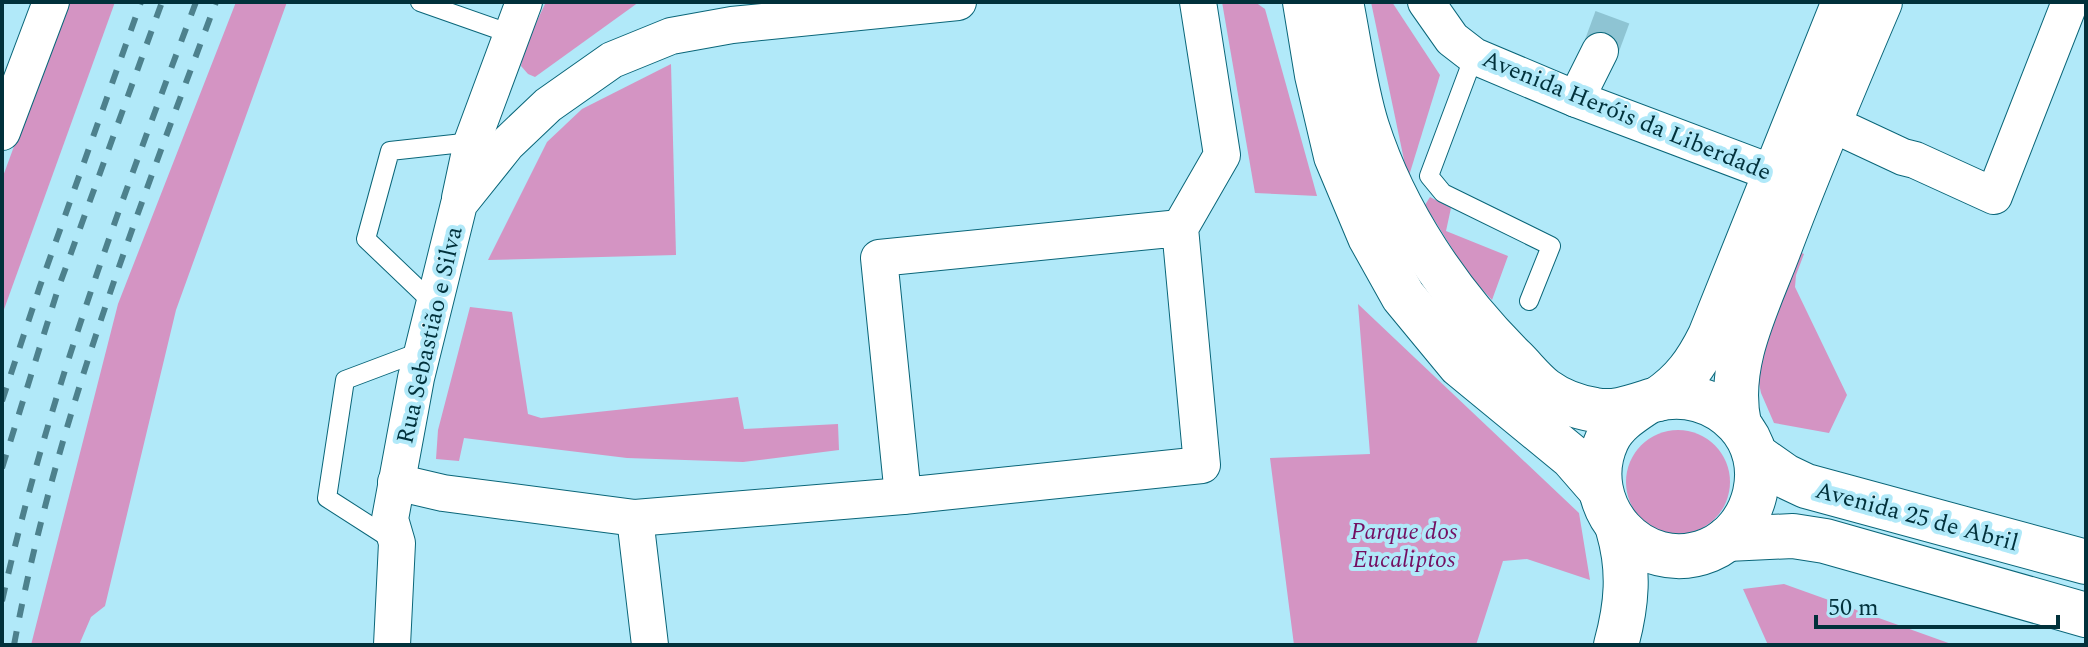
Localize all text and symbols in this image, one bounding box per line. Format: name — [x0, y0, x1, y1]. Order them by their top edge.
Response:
street label: Avenida Heróis da Liberdade — [1477, 41, 1777, 190]
street label: Rua Sebastião e Silva — [387, 223, 473, 448]
street label: Avenida 25 de Abril — [1811, 473, 2022, 561]
park label: Parque dos Eucaliptos — [1350, 514, 1458, 578]
scale bar — [1816, 579, 2058, 629]
text: 50 m — [1828, 590, 1879, 626]

